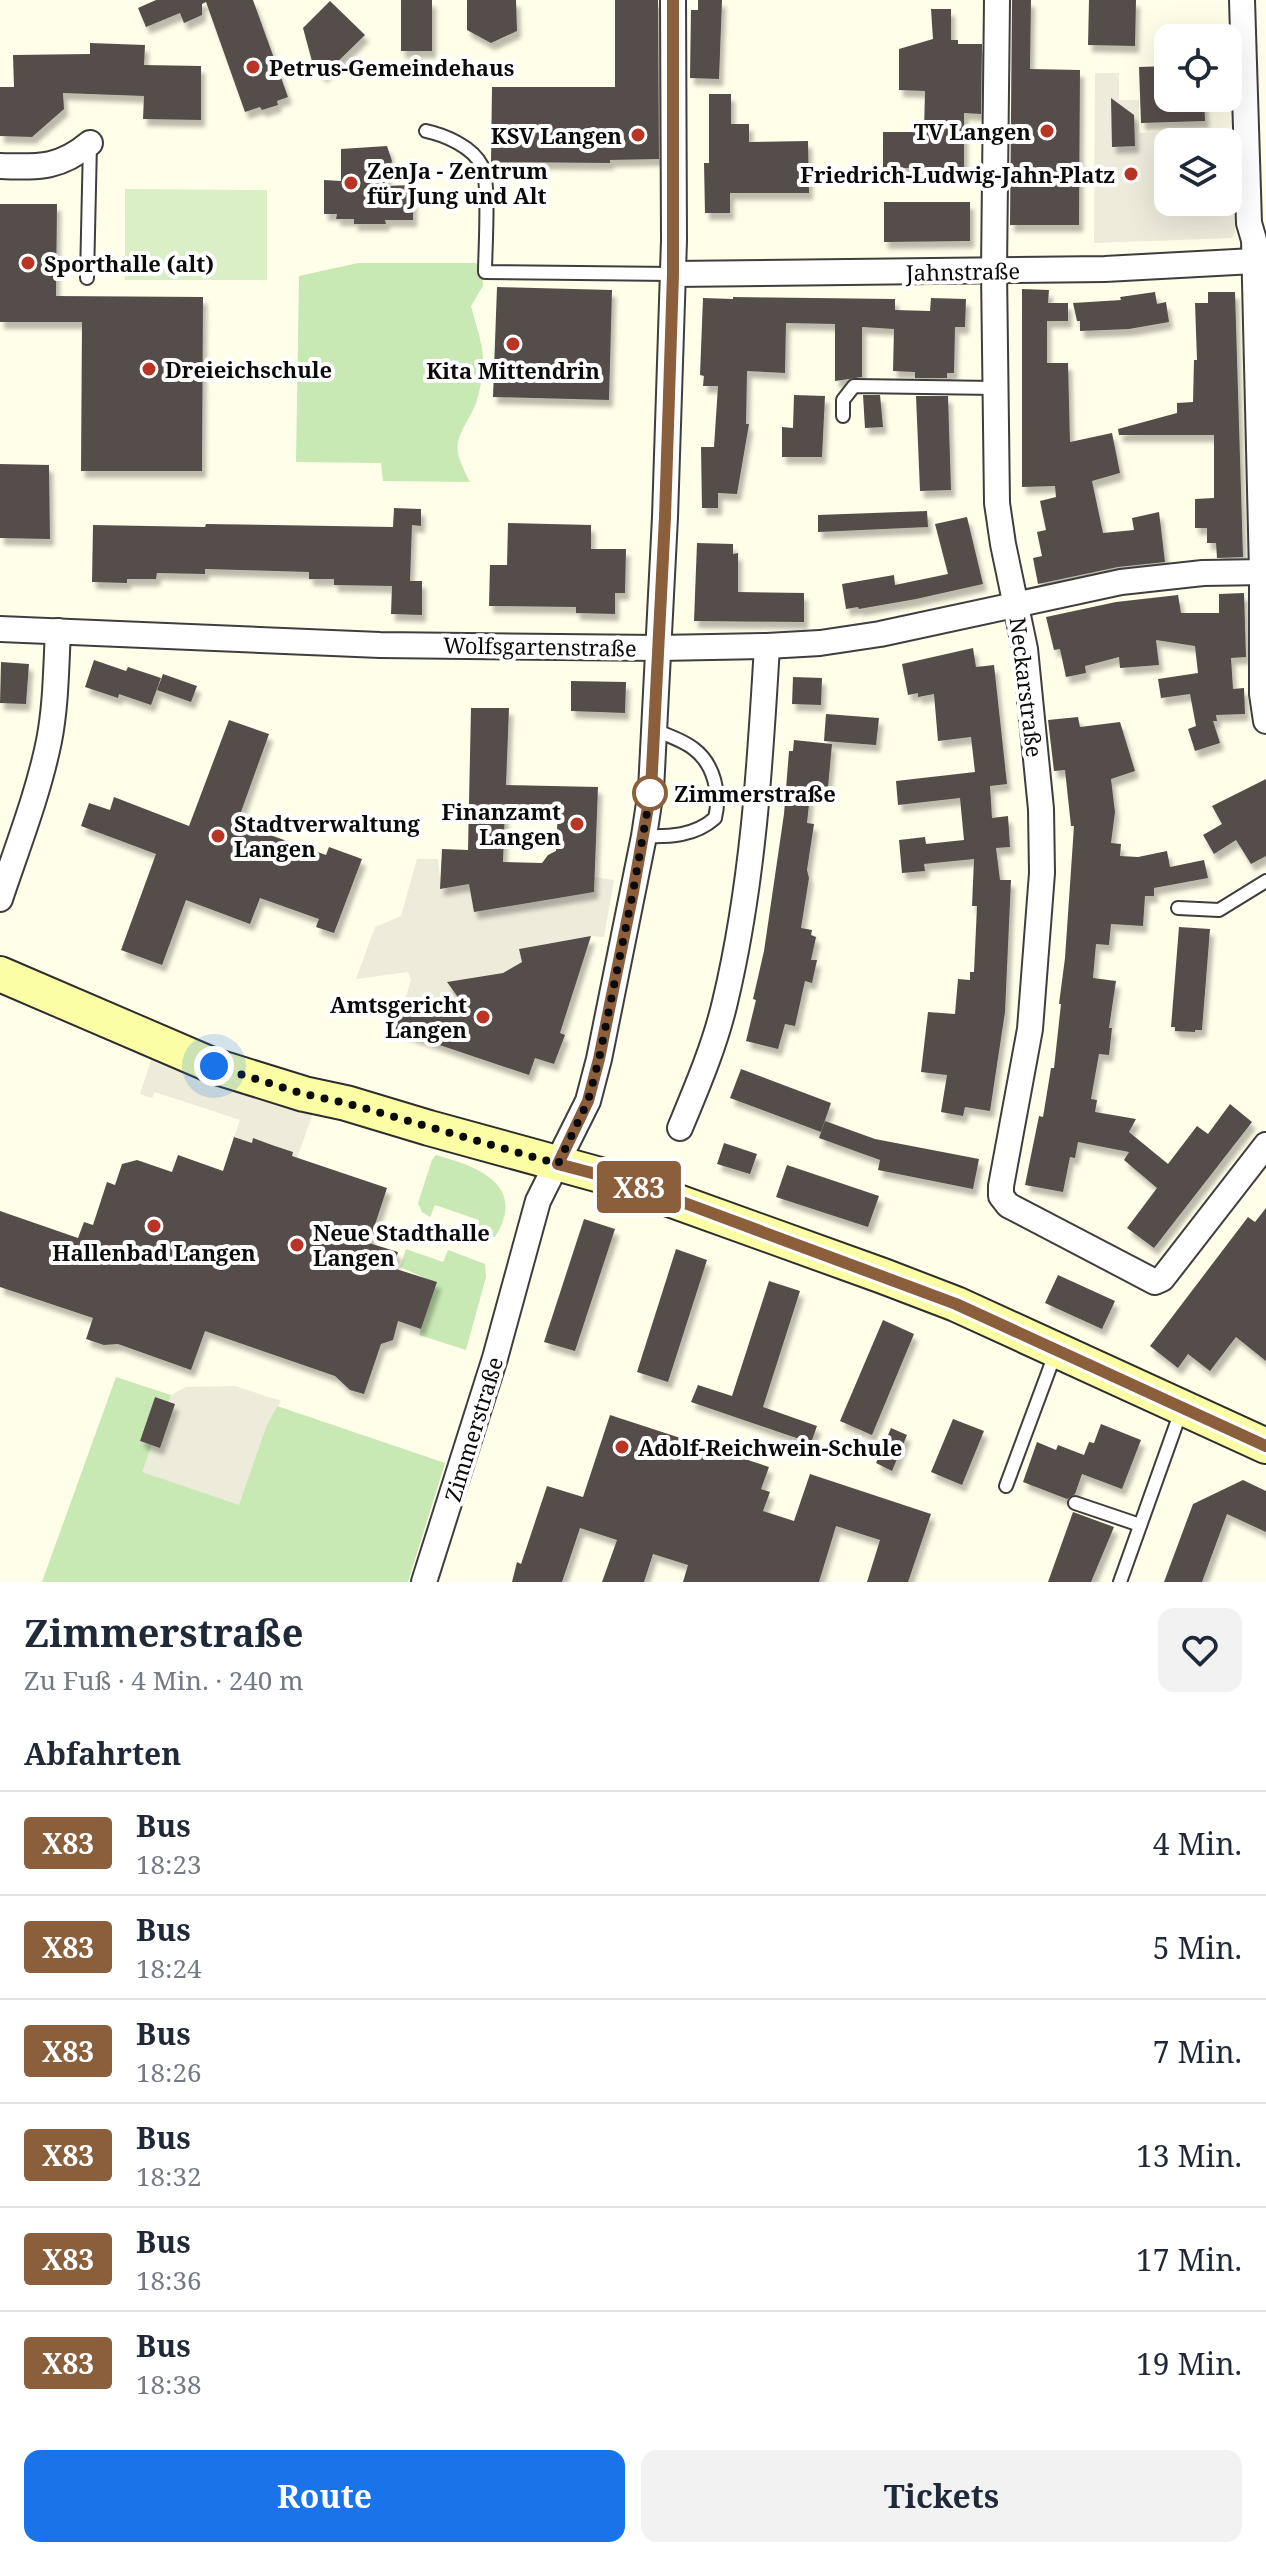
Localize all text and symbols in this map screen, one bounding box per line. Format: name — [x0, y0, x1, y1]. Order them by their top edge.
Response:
map controls — [1154, 24, 1242, 216]
button: locate — [1154, 24, 1242, 112]
place label: Petrus-Gemeindehaus — [269, 52, 514, 82]
marker: Petrus-Gemeindehaus — [244, 58, 262, 76]
place label: TV Langen — [914, 116, 1031, 146]
place label: KSV Langen — [491, 120, 622, 150]
marker: TV Langen — [1038, 122, 1056, 140]
marker: KSV Langen — [629, 126, 647, 144]
button: layers — [1154, 128, 1242, 216]
place label: ZenJa - Zentrum für Jung und Alt — [367, 155, 548, 210]
place label: Friedrich-Ludwig-Jahn-Platz — [800, 159, 1115, 189]
marker: Friedrich-Ludwig-Jahn-Platz — [1122, 165, 1140, 183]
marker: ZenJa - Zentrum für Jung und Alt — [342, 174, 360, 192]
place label: Sporthalle (alt) — [44, 248, 214, 278]
marker: Sporthalle (alt) — [19, 254, 37, 272]
street label: Jahnstraße — [905, 255, 1020, 287]
marker: Kita Mittendrin — [504, 335, 522, 353]
place label: Dreieichschule — [165, 354, 332, 384]
place label: Kita Mittendrin — [426, 355, 600, 385]
marker: Dreieichschule — [140, 360, 158, 378]
street label: Neckarstraße — [1004, 615, 1050, 759]
street label: Wolfsgartenstraße — [443, 629, 637, 663]
marker: Zimmerstraße — [633, 776, 667, 810]
place label: Zimmerstraße — [674, 778, 836, 808]
place label: Finanzamt Langen — [442, 796, 561, 851]
place label: Stadtverwaltung Langen — [234, 808, 420, 863]
marker: Finanzamt Langen — [568, 815, 586, 833]
marker: Stadtverwaltung Langen — [209, 827, 227, 845]
place label: Amtsgericht Langen — [330, 989, 467, 1044]
marker: Amtsgericht Langen — [474, 1008, 492, 1026]
your location — [194, 1046, 234, 1086]
line badge: X83 — [593, 1161, 685, 1213]
text: X83 — [613, 1168, 665, 1206]
marker: Hallenbad Langen — [145, 1217, 163, 1235]
place label: Neue Stadthalle Langen — [313, 1217, 490, 1272]
marker: Neue Stadthalle Langen — [288, 1236, 306, 1254]
place label: Hallenbad Langen — [52, 1237, 256, 1267]
street label: Zimmerstraße — [437, 1353, 509, 1505]
place label: Adolf-Reichwein-Schule — [638, 1432, 902, 1462]
marker: Adolf-Reichwein-Schule — [613, 1438, 631, 1456]
text: Zimmerstraße — [24, 1606, 303, 1658]
button: heart — [1158, 1608, 1242, 1692]
text: Zu Fuß · 4 Min. · 240 m — [24, 1662, 304, 1698]
text: Abfahrten — [24, 1733, 181, 1774]
text: Bus — [136, 1805, 191, 1846]
text: 4 Min. — [1153, 1823, 1242, 1864]
text: X83 — [42, 1824, 94, 1862]
text: 18:23 — [136, 1846, 202, 1882]
text: Bus — [136, 1909, 191, 1950]
text: 5 Min. — [1153, 1927, 1242, 1968]
text: X83 — [42, 1928, 94, 1966]
text: 18:24 — [136, 1950, 202, 1986]
text: Bus — [136, 2013, 191, 2054]
text: 7 Min. — [1153, 2031, 1242, 2072]
text: X83 — [42, 2032, 94, 2070]
text: 18:26 — [136, 2054, 202, 2090]
text: Bus — [136, 2117, 191, 2158]
text: 13 Min. — [1136, 2135, 1242, 2176]
text: X83 — [42, 2136, 94, 2174]
text: 18:32 — [136, 2158, 202, 2194]
text: Bus — [136, 2221, 191, 2262]
text: 17 Min. — [1136, 2239, 1242, 2280]
text: X83 — [42, 2240, 94, 2278]
text: 18:36 — [136, 2262, 202, 2298]
text: Bus — [136, 2325, 191, 2366]
text: 19 Min. — [1136, 2343, 1242, 2384]
text: X83 — [42, 2344, 94, 2382]
text: 18:38 — [136, 2366, 202, 2402]
button: Route — [24, 2450, 625, 2542]
button: Tickets — [641, 2450, 1242, 2542]

